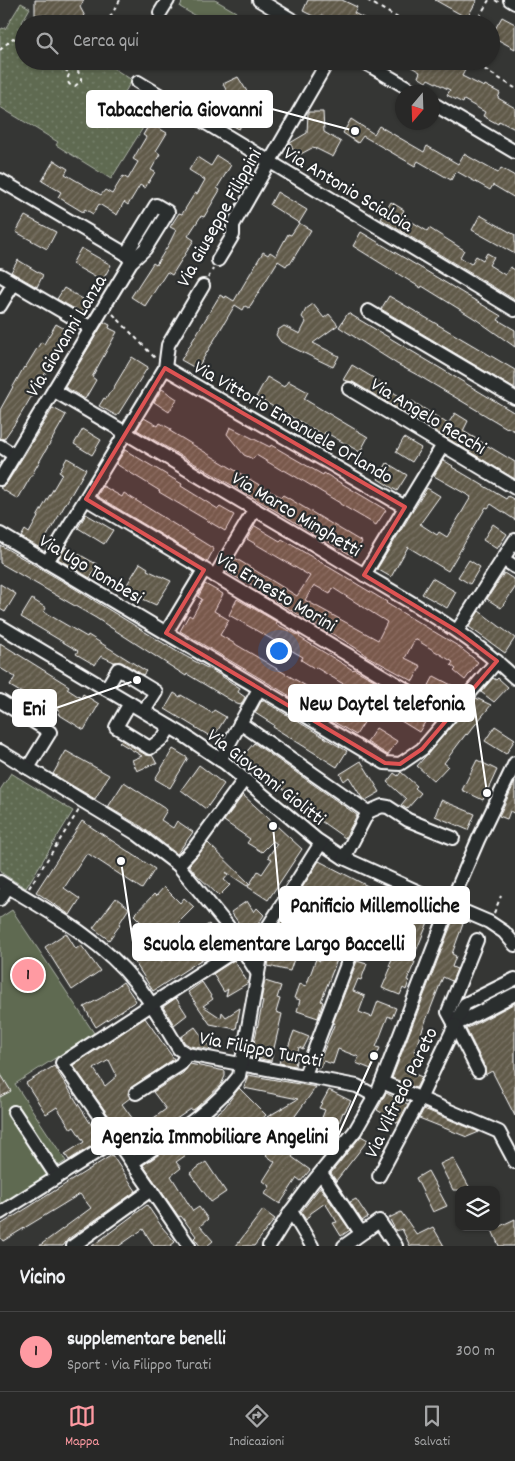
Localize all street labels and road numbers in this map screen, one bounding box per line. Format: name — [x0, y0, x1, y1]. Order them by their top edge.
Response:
street label: Via Antonio Scialoia — [277, 141, 418, 241]
street label: Via Giuseppe Filippini — [171, 144, 271, 293]
street label: Via Giovanni Lanza — [20, 270, 115, 403]
street label: Via Vittorio Emanuele Orlando — [188, 355, 398, 492]
street label: Via Angelo Recchi — [364, 372, 491, 463]
street label: Via Marco Minghetti — [225, 466, 366, 566]
street label: Via Ugo Tombesi — [33, 528, 148, 613]
street label: Via Ernesto Morini — [210, 547, 341, 641]
street label: Via Giovanni Giolitti — [200, 723, 331, 834]
street label: Via Vilfredo Pareto — [359, 1023, 447, 1163]
street label: Via Filippo Turati — [197, 1025, 325, 1077]

